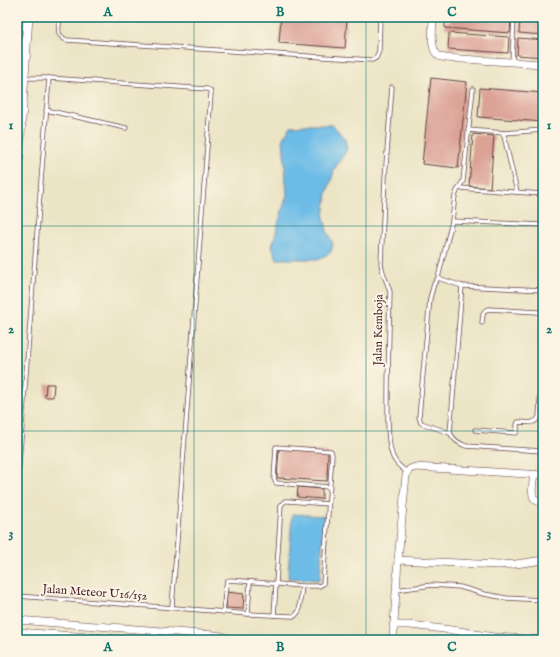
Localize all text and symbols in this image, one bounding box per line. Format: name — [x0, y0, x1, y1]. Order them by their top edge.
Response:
text: A — [103, 4, 114, 21]
text: B — [276, 4, 285, 21]
text: C — [447, 4, 457, 21]
text: 1 — [9, 117, 14, 134]
text: 1 — [547, 117, 552, 134]
street label: Jalan Kemboja — [370, 293, 388, 368]
text: 2 — [8, 321, 14, 338]
text: 2 — [546, 321, 552, 338]
text: 3 — [9, 525, 14, 542]
text: 3 — [547, 525, 552, 542]
street label: Jalan Meteor U16/152 — [40, 581, 148, 605]
text: A — [103, 639, 114, 656]
text: B — [276, 639, 285, 656]
text: C — [447, 639, 457, 656]

